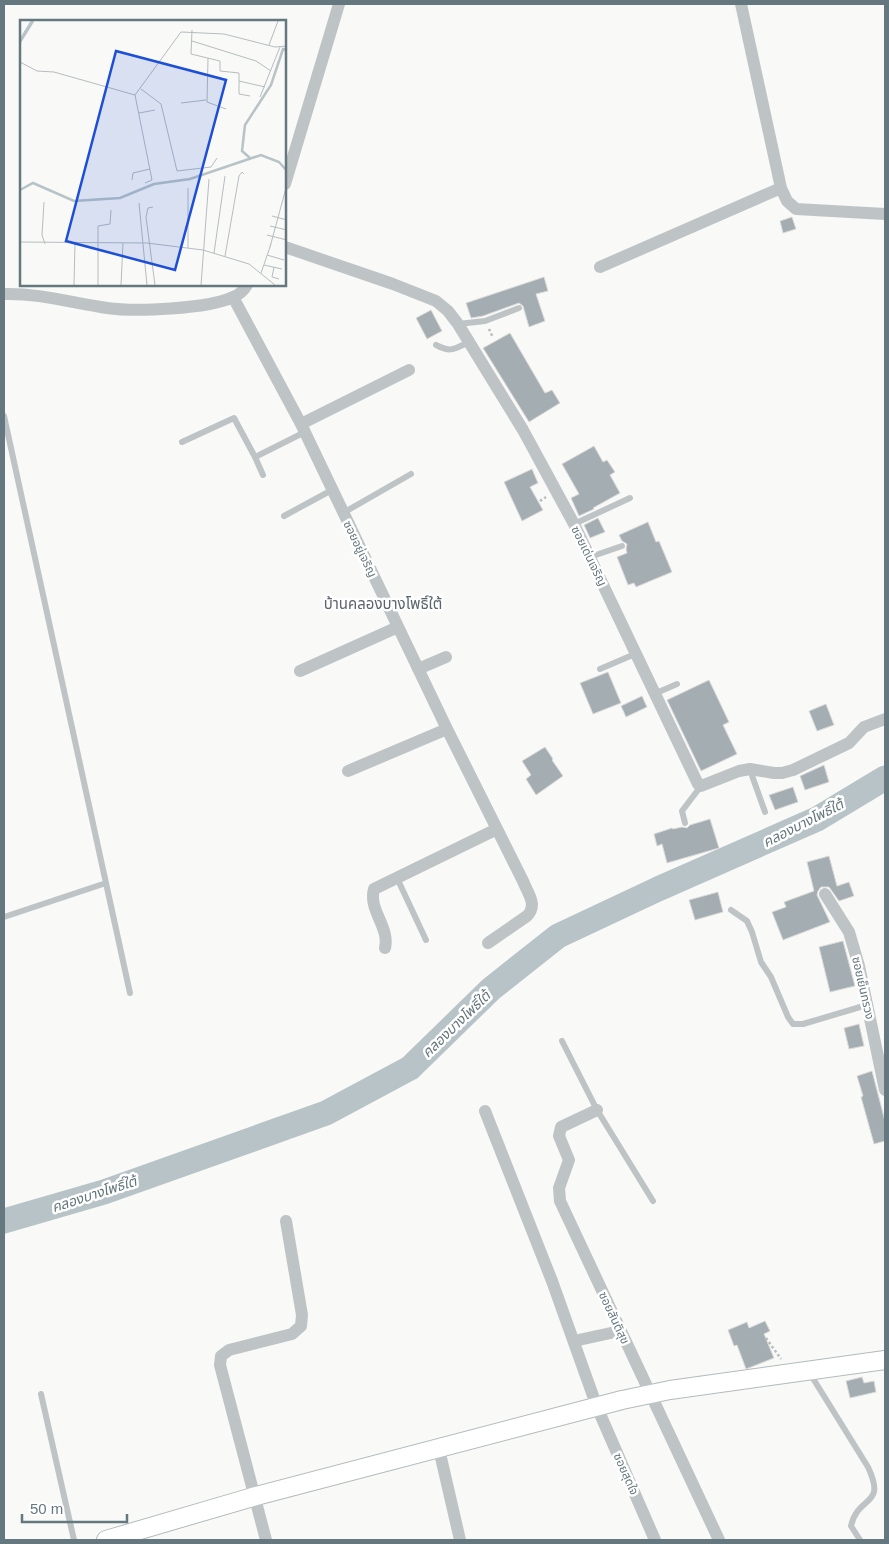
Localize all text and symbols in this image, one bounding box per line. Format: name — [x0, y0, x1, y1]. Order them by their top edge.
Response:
inset map — [20, 20, 286, 286]
street label: ซอยอยู่เจริญ — [340, 518, 380, 580]
street label: ซอยเด่นเจริญ — [568, 524, 610, 588]
district label: บ้านคลองบางโพธิ์ใต้ — [324, 595, 442, 612]
water label: คลองบางโพธิ์ใต้ — [760, 795, 848, 850]
street label: ซอยเย็นทรวง — [849, 955, 877, 1021]
water label: คลองบางโพธิ์ใต้ — [419, 986, 495, 1060]
water label: คลองบางโพธิ์ใต้ — [50, 1172, 140, 1215]
street label: ซอยสันติสุข — [596, 1290, 632, 1346]
street label: ซอยสุดใจ — [611, 1451, 641, 1497]
scale bar — [22, 1492, 128, 1524]
text: 50 m — [30, 1500, 63, 1517]

